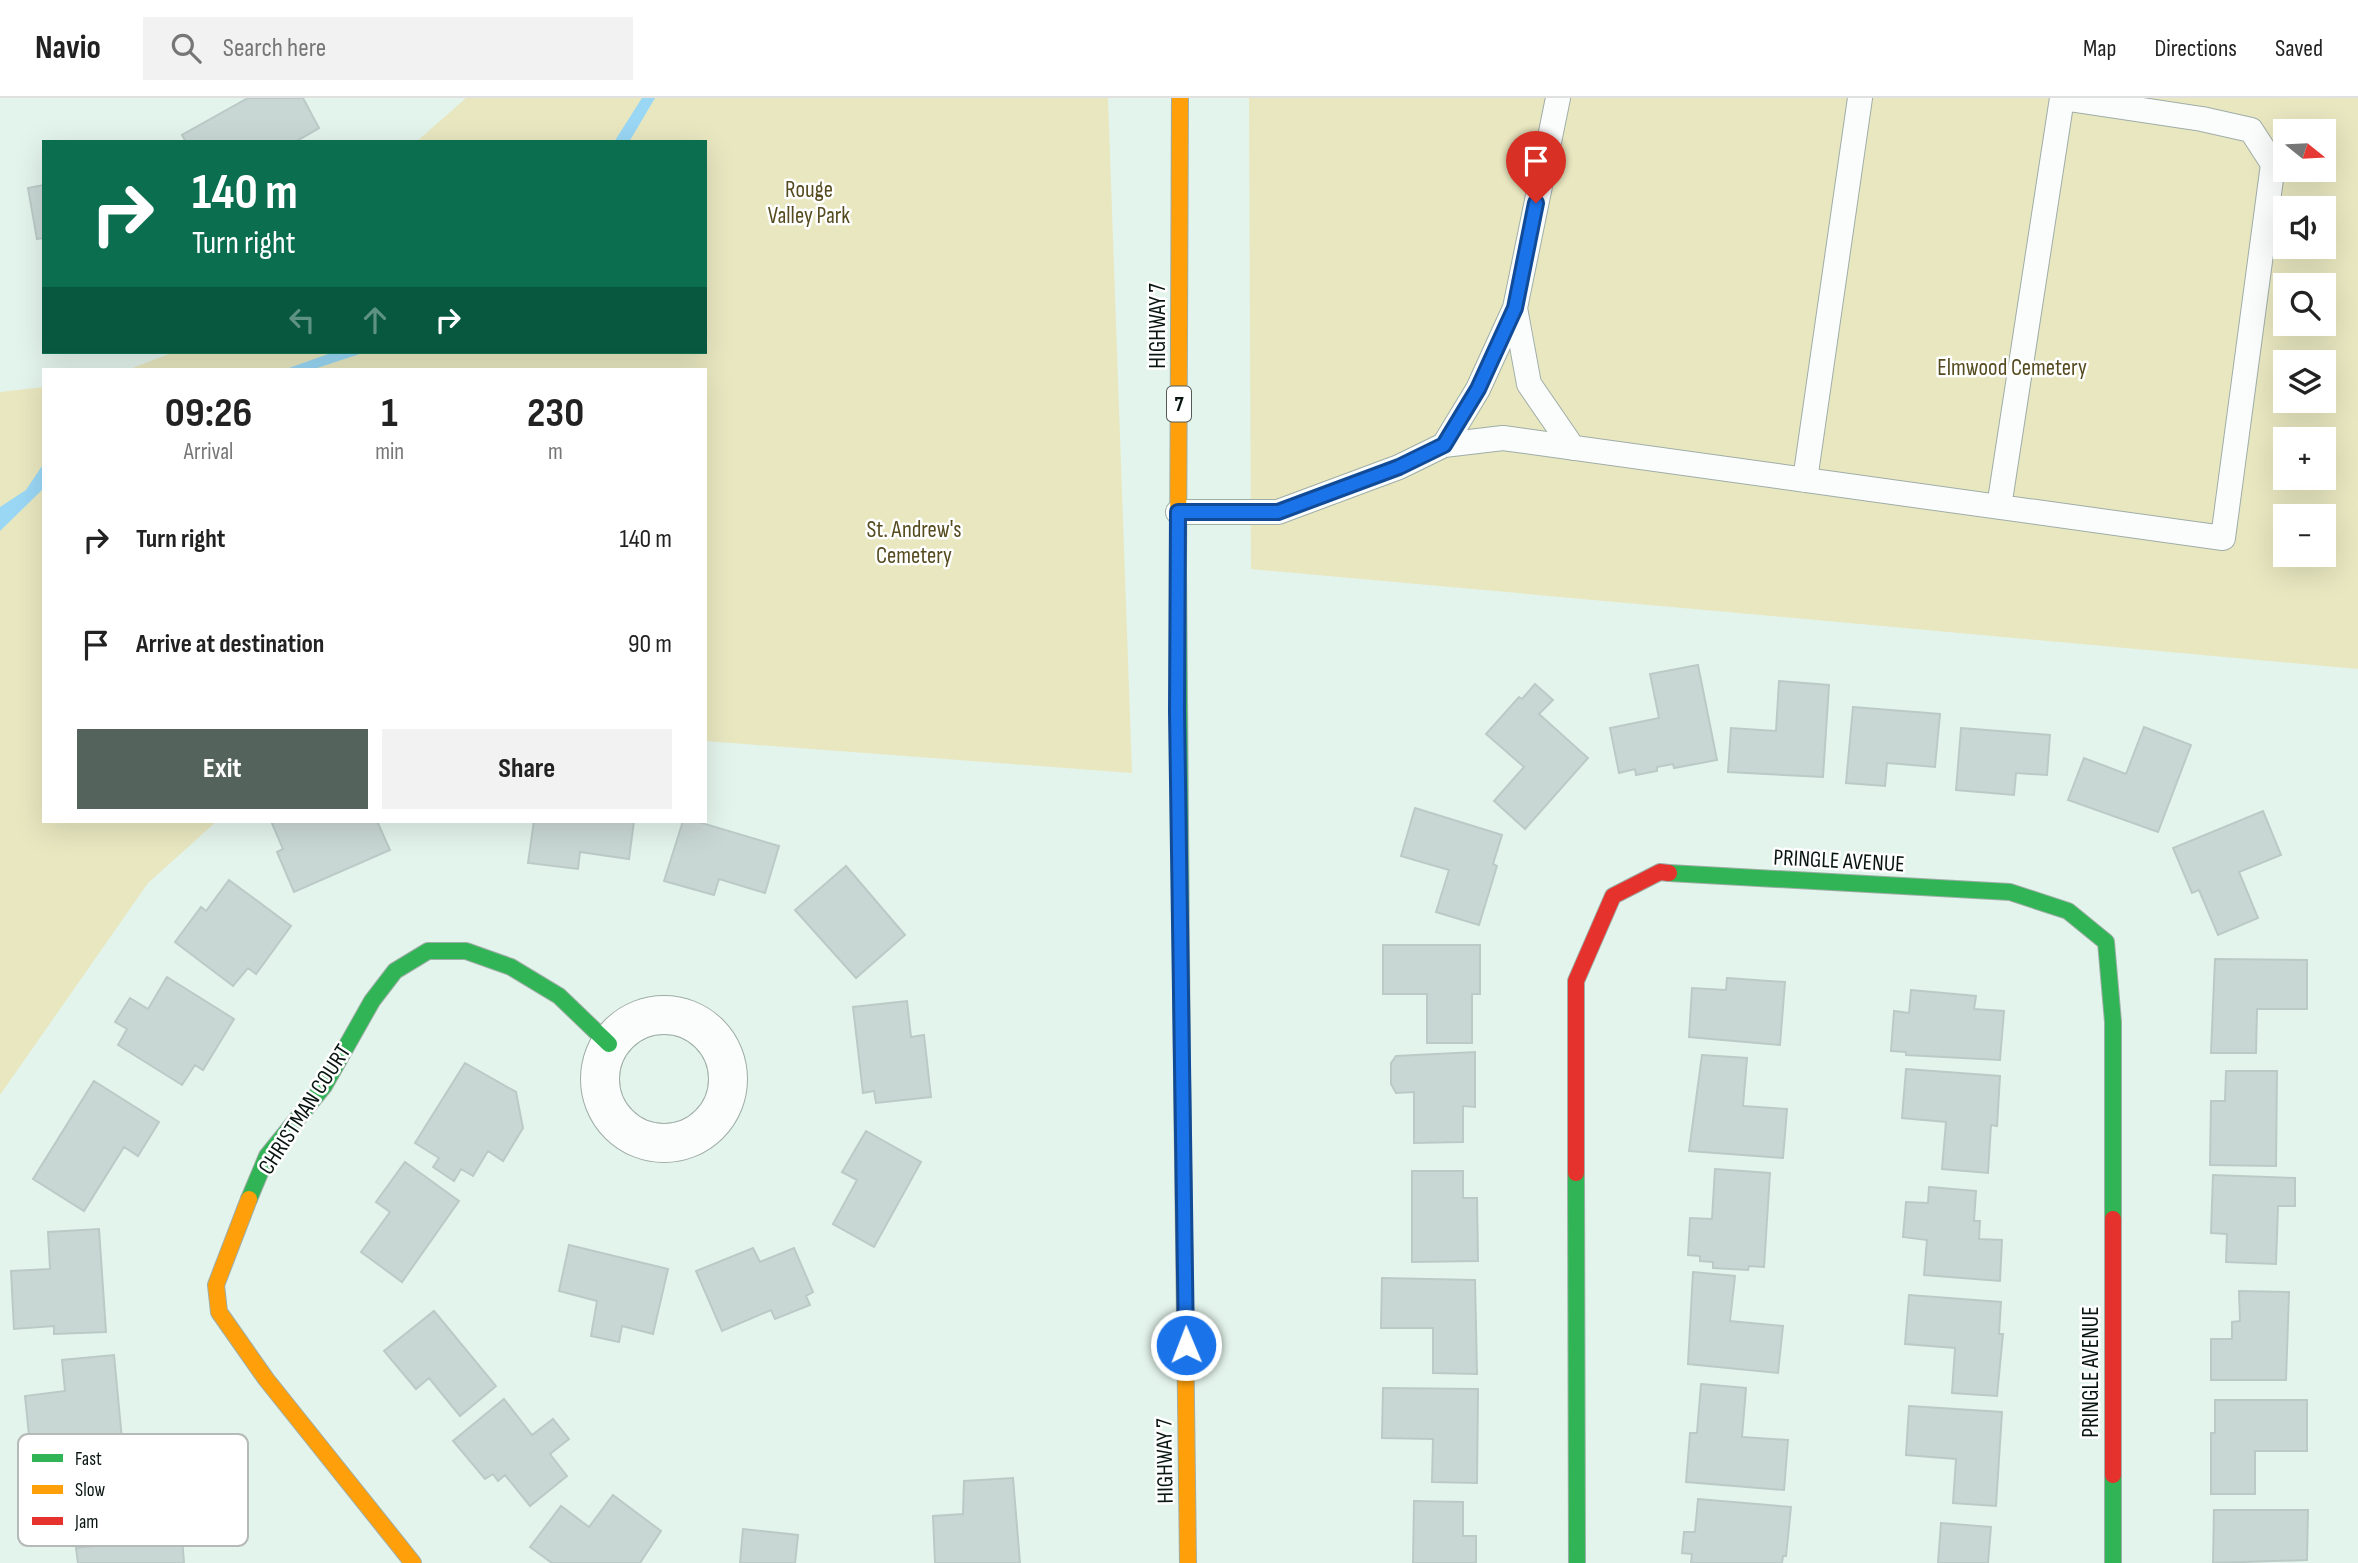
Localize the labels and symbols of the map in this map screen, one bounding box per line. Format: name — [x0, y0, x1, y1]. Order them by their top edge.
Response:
north arrow — [2273, 119, 2336, 182]
pin — [1506, 131, 1566, 203]
park label: Rouge Valley Park — [768, 176, 850, 230]
street label: HIGHWAY 7 — [1144, 283, 1172, 369]
park label: Elmwood Cemetery — [1937, 354, 2087, 382]
road number: 7 — [1167, 386, 1191, 422]
park label: St. Andrew's Cemetery — [866, 516, 962, 570]
street label: PRINGLE AVENUE — [1773, 844, 1905, 878]
street label: CHRISTMAN COURT — [252, 1039, 357, 1180]
street label: PRINGLE AVENUE — [2077, 1306, 2105, 1438]
position arrow — [1149, 1308, 1223, 1382]
street label: HIGHWAY 7 — [1150, 1418, 1180, 1504]
legend — [18, 1434, 248, 1546]
text: Fast — [75, 1448, 102, 1471]
text: Slow — [75, 1479, 105, 1502]
text: Jam — [74, 1511, 98, 1534]

